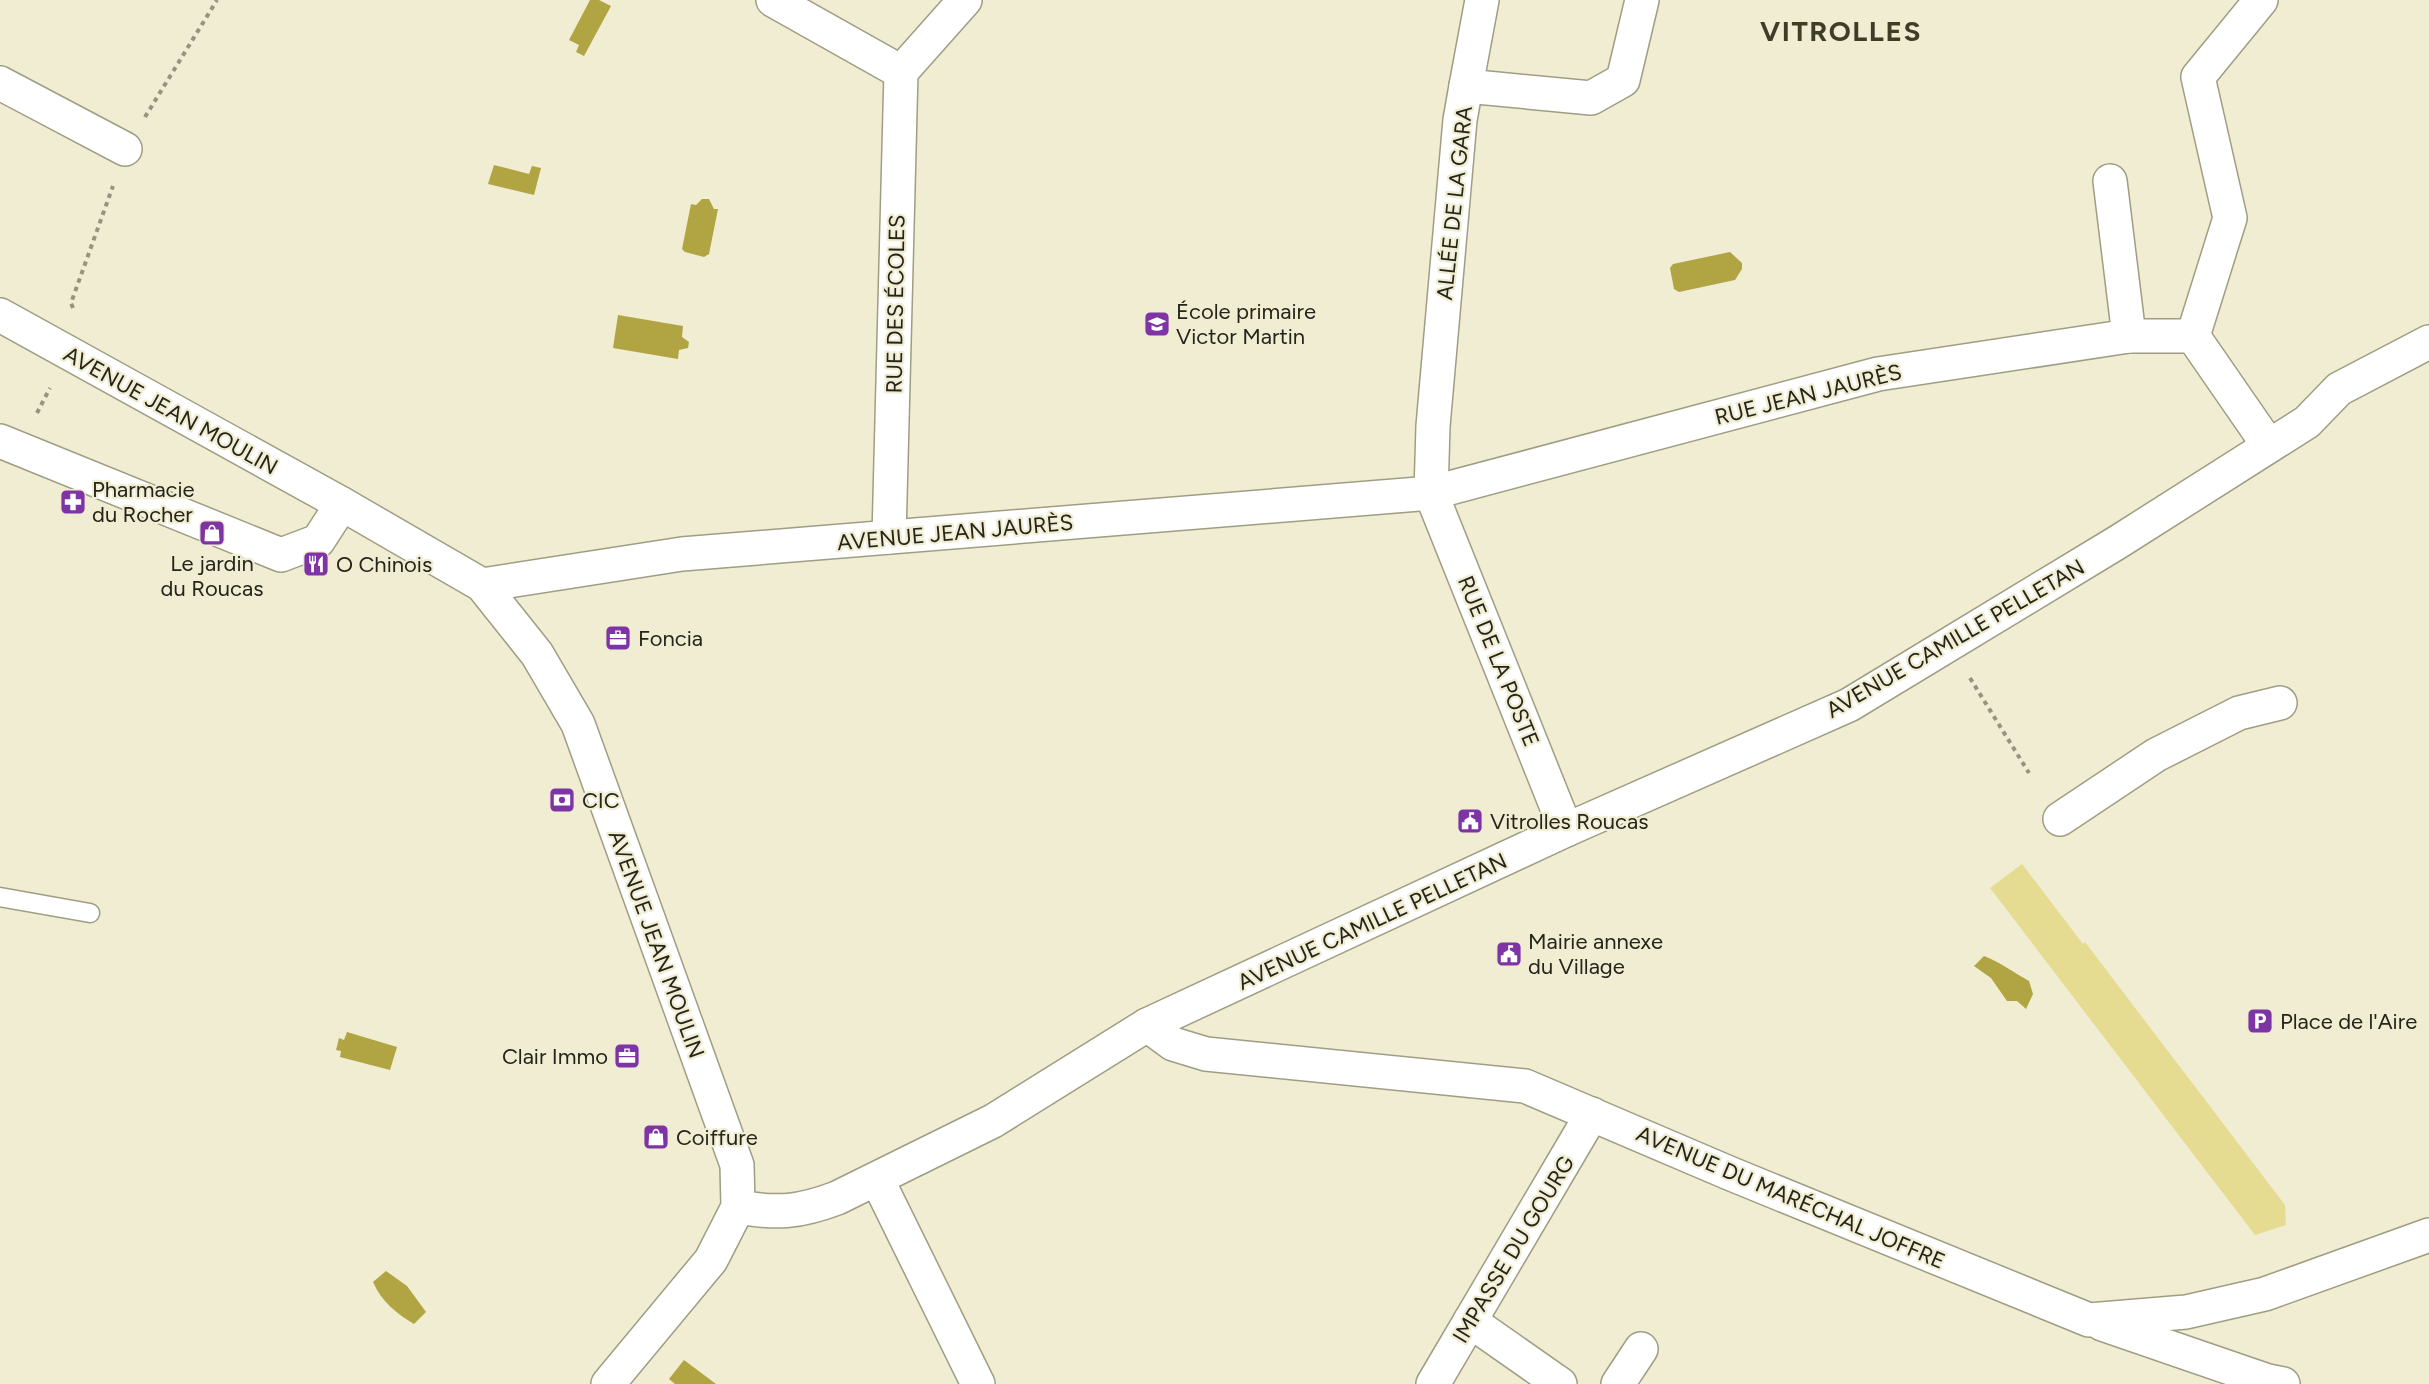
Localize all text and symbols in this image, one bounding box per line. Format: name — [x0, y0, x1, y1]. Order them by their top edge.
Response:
district label: VITROLLES — [1760, 14, 1922, 48]
street label: ALLÉE DE LA GARA — [1431, 105, 1478, 301]
street label: RUE DES ÉCOLES — [880, 214, 911, 394]
place label: École primaire Victor Martin — [1176, 298, 1316, 350]
school or university icon: École primaire Victor Martin — [1142, 309, 1172, 339]
street label: AVENUE JEAN MOULIN — [59, 340, 283, 481]
street label: RUE JEAN JAURÈS — [1712, 358, 1904, 431]
place label: Pharmacie du Rocher — [92, 476, 195, 528]
pharmacy icon: Pharmacie du Rocher — [58, 487, 88, 517]
street label: AVENUE JEAN JAURÈS — [836, 509, 1074, 556]
shop icon: Le jardin du Roucas — [197, 518, 227, 548]
restaurant icon: O Chinois — [301, 549, 331, 579]
place label: Le jardin du Roucas — [161, 550, 263, 602]
place label: O Chinois — [336, 551, 432, 578]
street label: AVENUE CAMILLE PELLETAN — [1821, 553, 2089, 724]
street label: RUE DE LA POSTE — [1452, 572, 1545, 750]
office icon: Foncia — [603, 623, 633, 653]
place label: Foncia — [638, 625, 703, 652]
bank icon: CIC — [547, 785, 577, 815]
place label: CIC — [582, 787, 620, 814]
public building icon: Vitrolles Roucas — [1455, 806, 1485, 836]
place label: Vitrolles Roucas — [1490, 808, 1648, 835]
street label: AVENUE JEAN MOULIN — [603, 826, 710, 1062]
street label: AVENUE CAMILLE PELLETAN — [1233, 847, 1511, 996]
place label: Mairie annexe du Village — [1528, 928, 1663, 980]
public building icon: Mairie annexe du Village — [1494, 939, 1524, 969]
parking icon: Place de l'Aire — [2245, 1006, 2275, 1036]
place label: Place de l'Aire — [2280, 1008, 2417, 1035]
office icon: Clair Immo — [612, 1041, 642, 1071]
place label: Clair Immo — [502, 1043, 608, 1070]
street label: AVENUE DU MARÉCHAL JOFFRE — [1632, 1120, 1949, 1275]
shop icon: Coiffure — [641, 1122, 671, 1152]
place label: Coiffure — [676, 1124, 758, 1151]
street label: IMPASSE DU GOURG — [1447, 1151, 1580, 1348]

